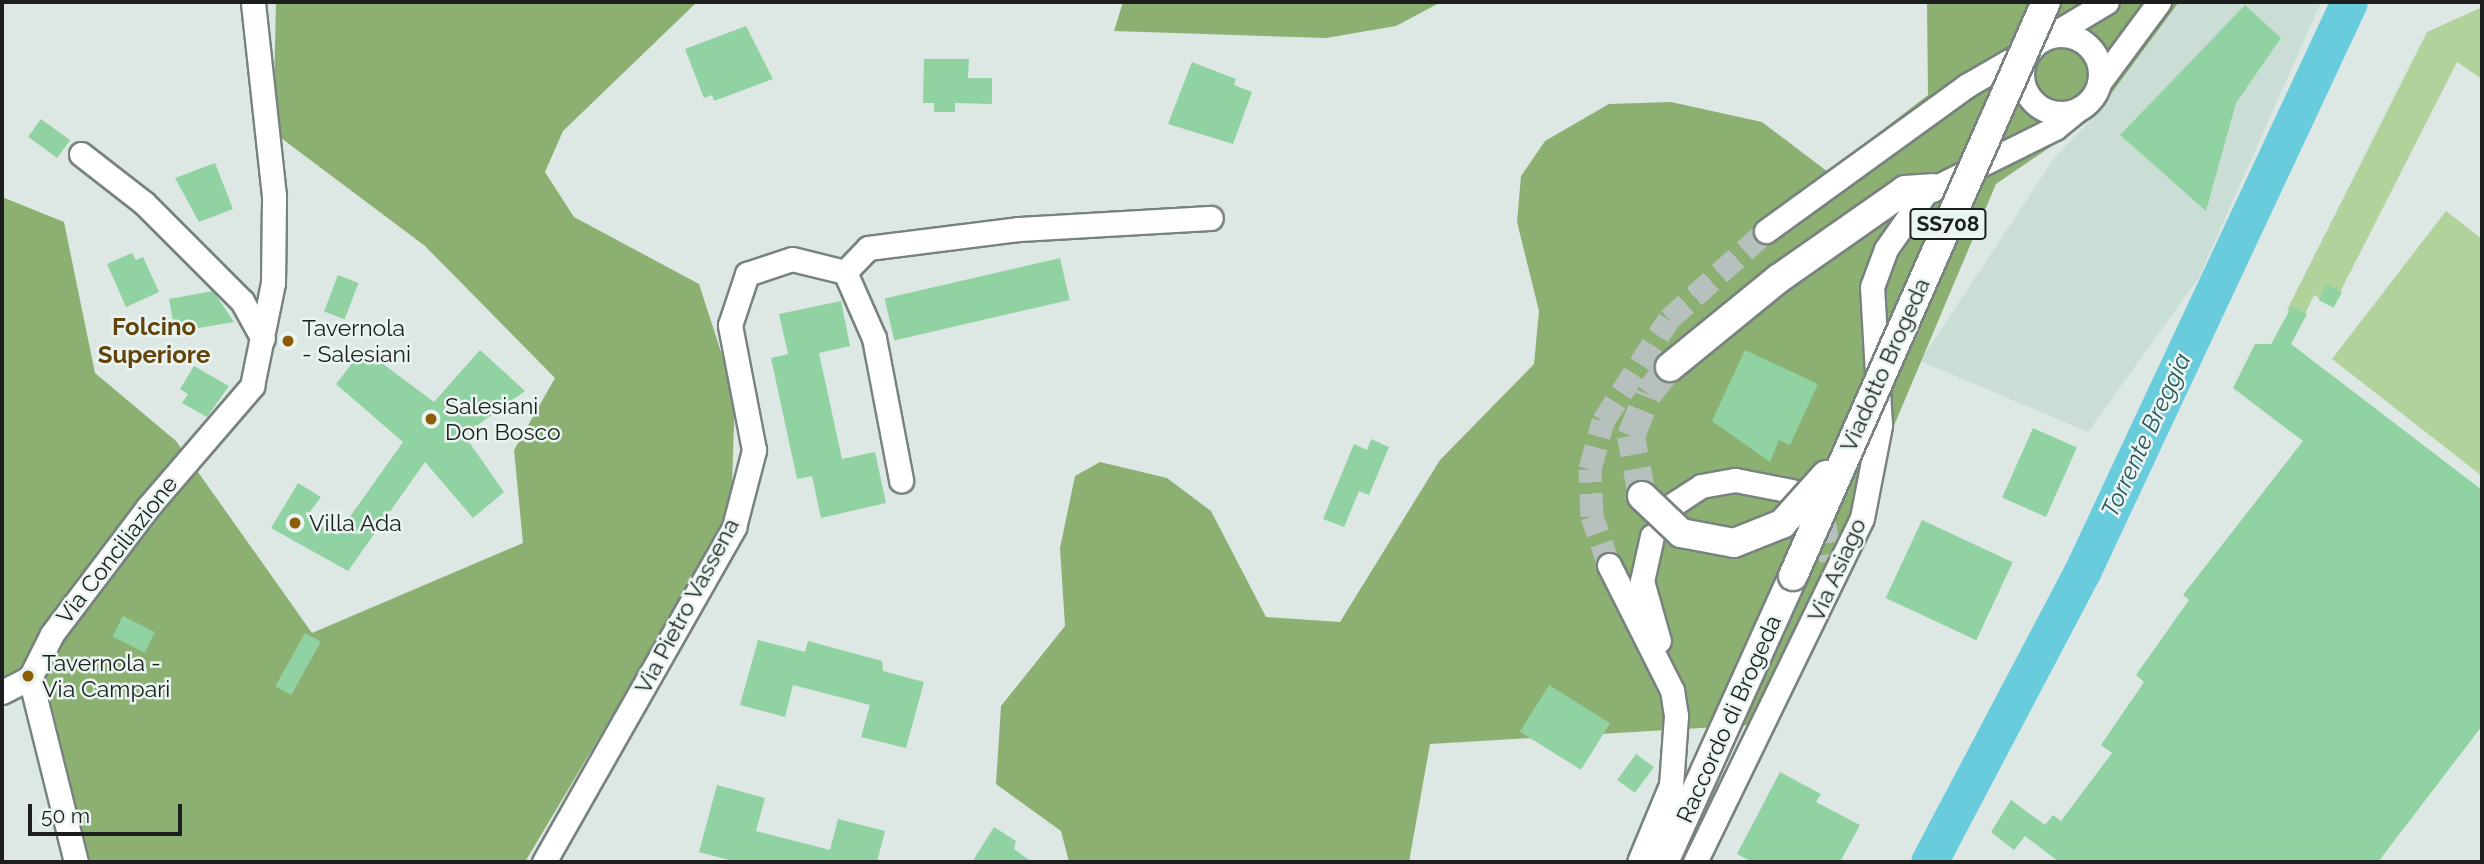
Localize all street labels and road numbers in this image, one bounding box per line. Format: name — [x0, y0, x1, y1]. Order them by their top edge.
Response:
road number: SS708 — [1908, 206, 1988, 242]
street label: Viadotto Brogeda — [1834, 274, 1936, 456]
street label: Via Conciliazione — [51, 470, 183, 630]
street label: Via Pietro Vassena — [629, 513, 745, 699]
street label: Via Asiago — [1802, 514, 1872, 626]
street label: Raccordo di Brogeda — [1671, 611, 1787, 827]

